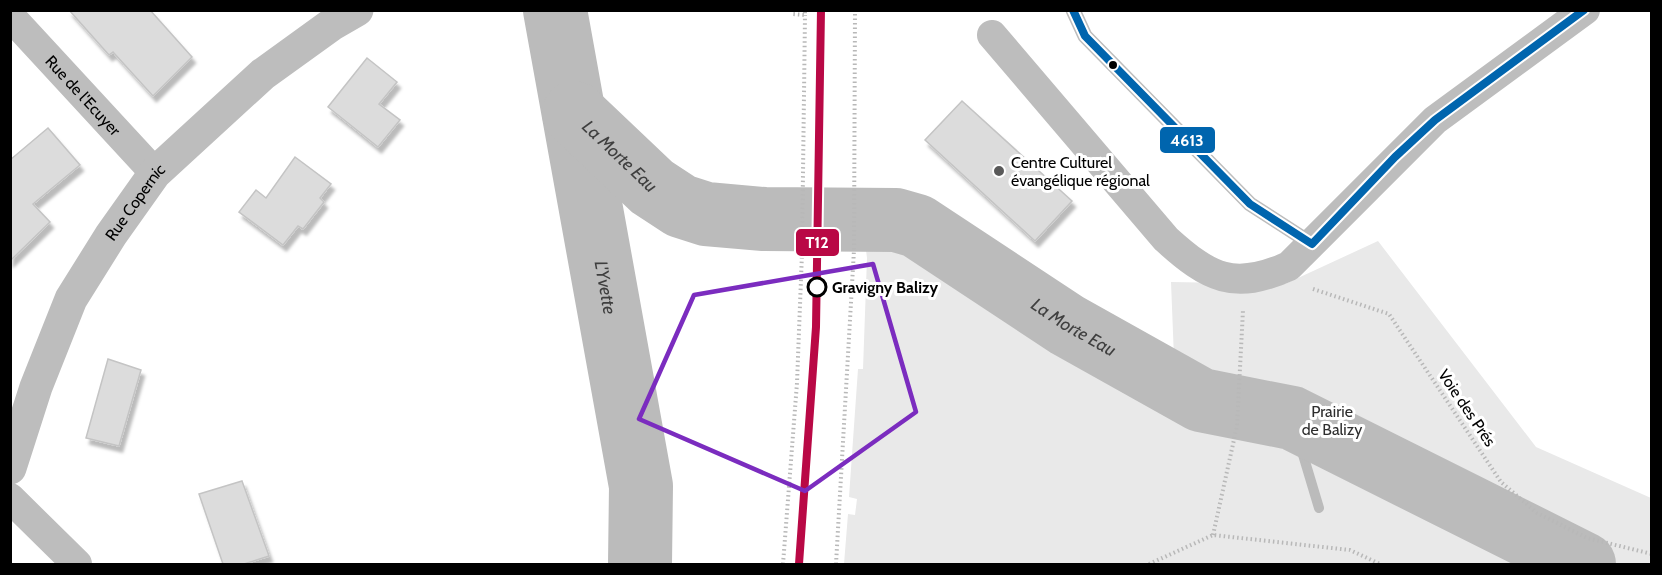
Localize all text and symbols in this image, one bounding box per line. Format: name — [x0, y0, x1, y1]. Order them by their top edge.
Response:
street label: Rue de l'Ecuyer — [42, 51, 126, 140]
unlabelled marker — [1107, 59, 1119, 71]
water label: La Morte Eau — [578, 116, 662, 197]
line badge: 4613 — [1159, 126, 1216, 154]
text: 4613 — [1170, 131, 1204, 150]
place label: Centre Culturel évangélique régional — [1011, 153, 1150, 190]
street label: Rue Copernic — [101, 159, 169, 244]
marker: Centre Culturel évangélique régional — [992, 164, 1006, 178]
line badge: T12 — [795, 228, 840, 257]
text: T12 — [805, 233, 829, 252]
water label: L'Yvette — [590, 259, 621, 316]
marker: Gravigny Balizy — [807, 277, 827, 297]
place label: Gravigny Balizy — [832, 278, 939, 297]
water label: La Morte Eau — [1027, 293, 1120, 361]
street label: Voie des Prés — [1434, 366, 1500, 450]
park label: Prairie de Balizy — [1302, 402, 1362, 439]

